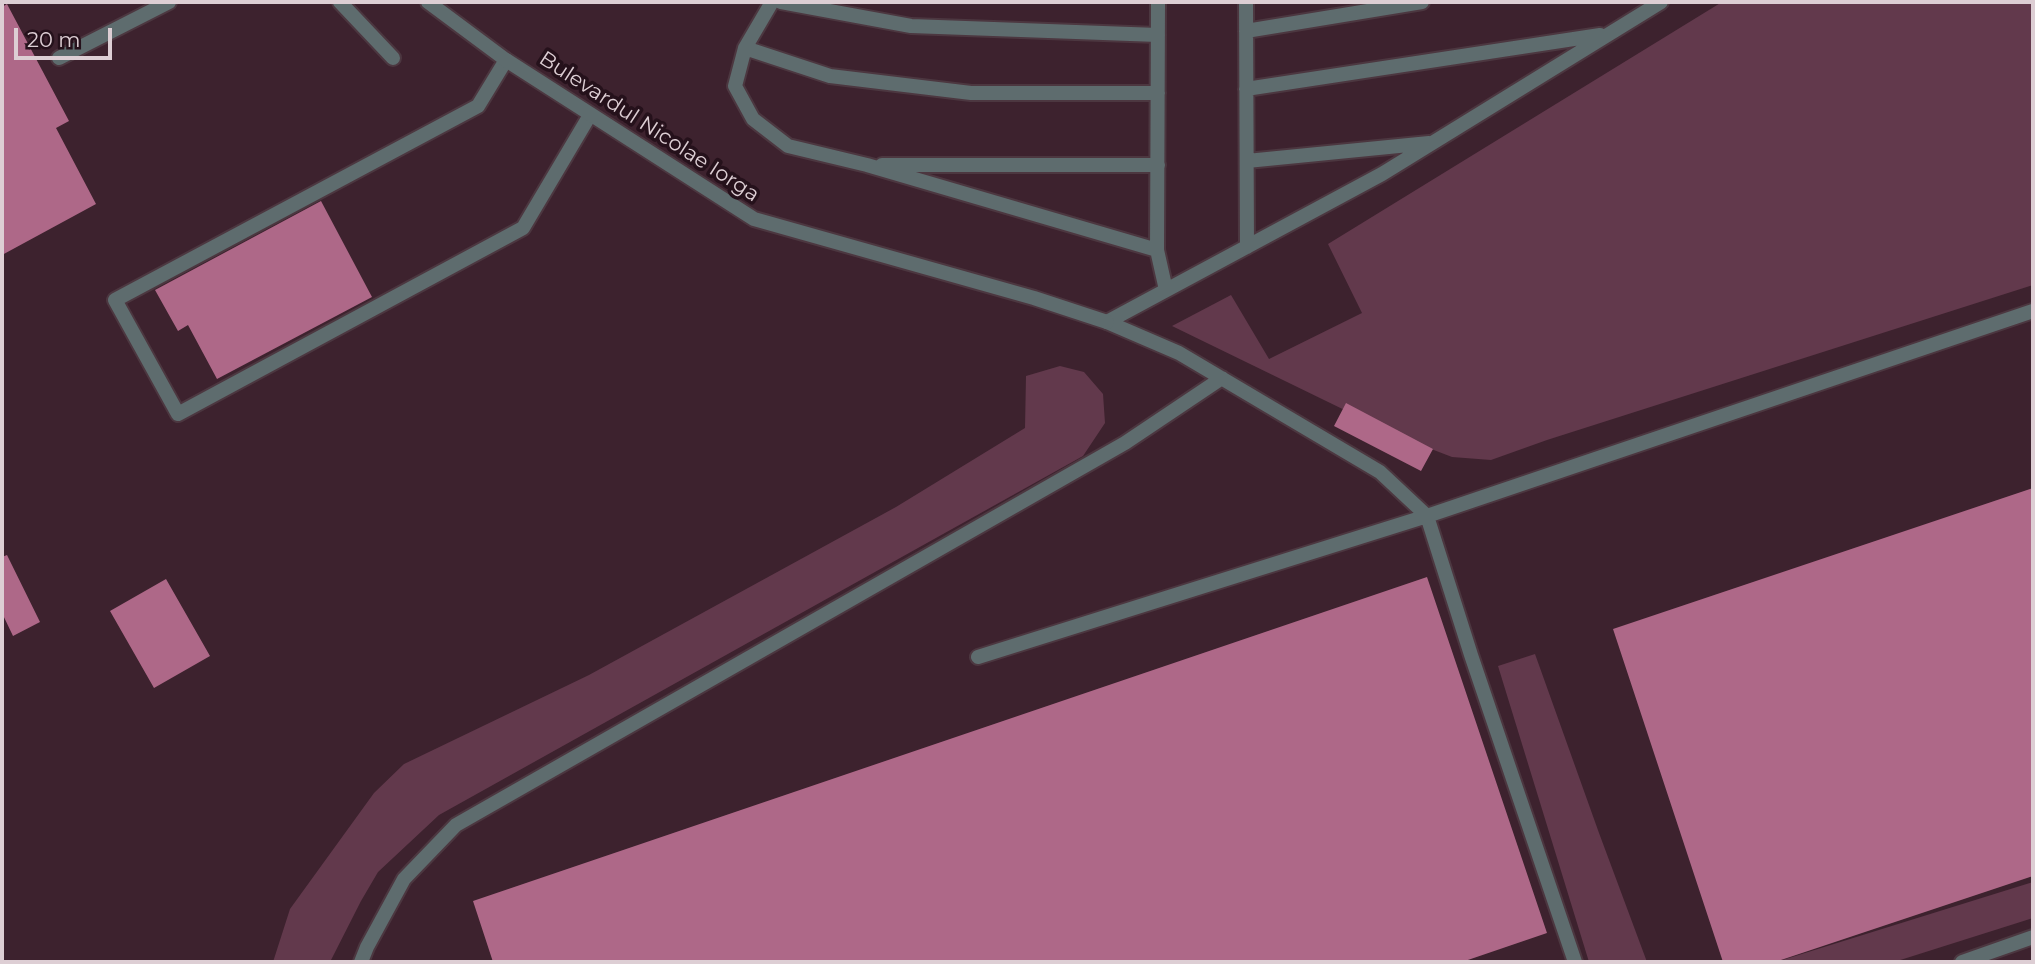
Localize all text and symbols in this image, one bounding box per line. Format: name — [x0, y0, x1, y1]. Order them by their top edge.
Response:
scale bar — [18, 14, 116, 58]
text: 20 m — [27, 27, 81, 52]
street label: Bulevardul Nicolae Iorga — [534, 46, 764, 208]

